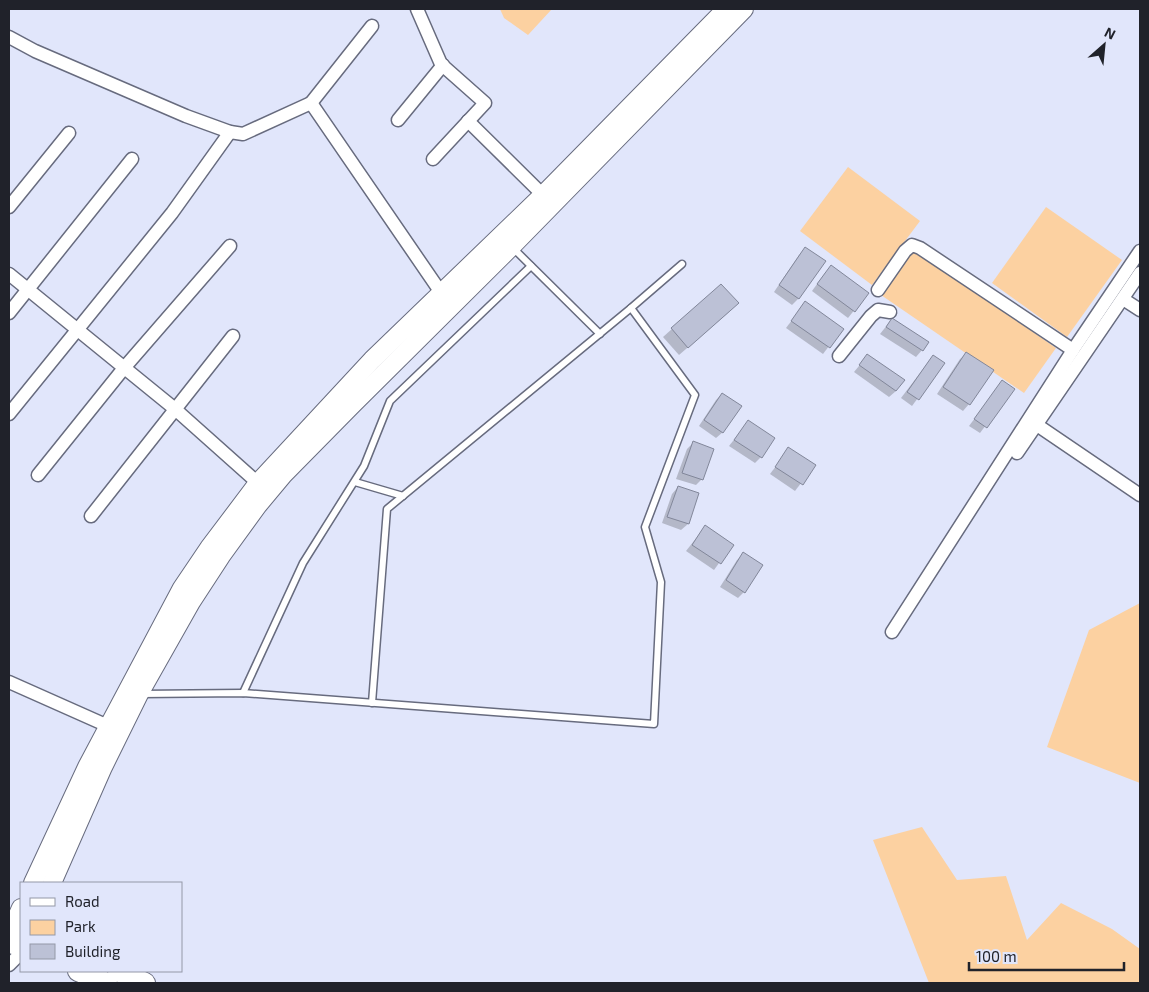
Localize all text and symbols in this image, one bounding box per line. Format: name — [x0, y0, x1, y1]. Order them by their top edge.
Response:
north arrow — [1079, 20, 1129, 70]
text: N — [1102, 23, 1118, 43]
legend — [20, 882, 182, 972]
text: Road — [65, 892, 100, 910]
text: Park — [65, 917, 96, 935]
scale bar — [969, 940, 1124, 972]
text: Building — [65, 942, 121, 960]
text: 100 m — [976, 947, 1017, 965]

